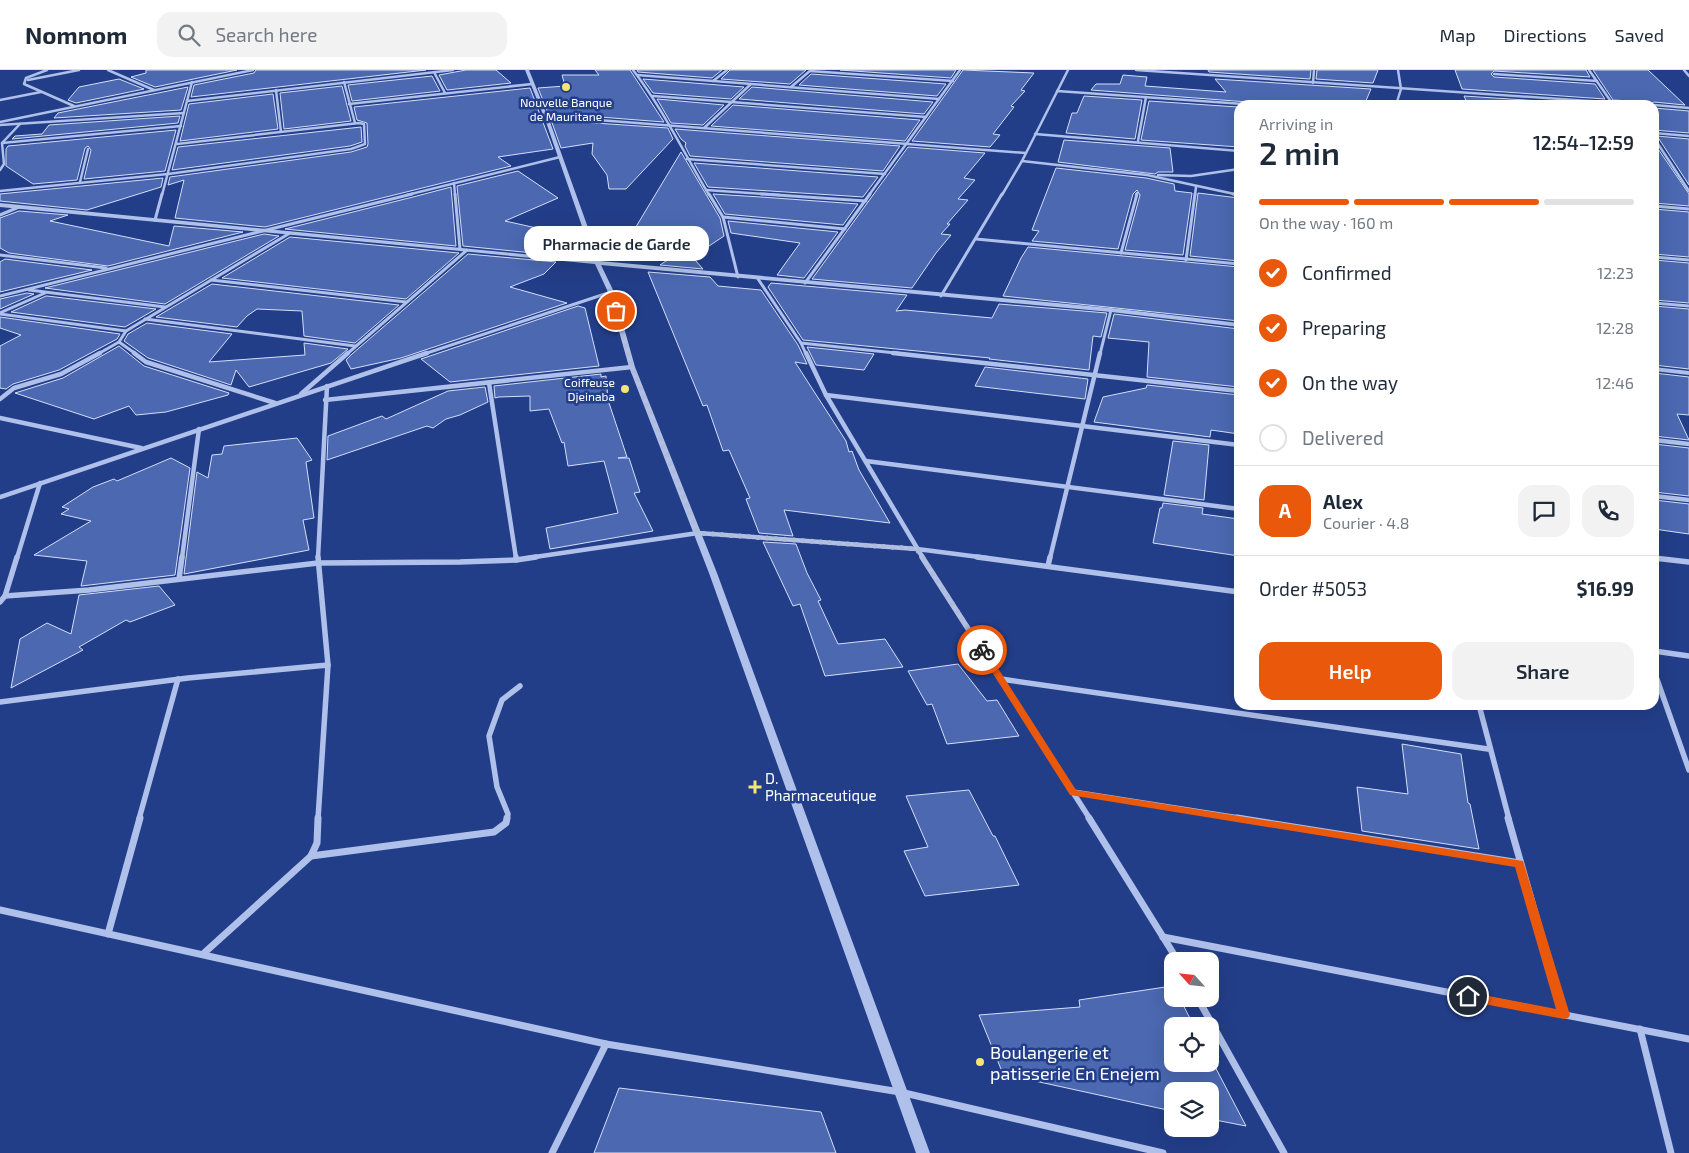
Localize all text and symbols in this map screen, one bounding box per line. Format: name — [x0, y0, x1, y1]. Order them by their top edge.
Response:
search box — [157, 12, 507, 57]
text: Nomnom — [25, 20, 127, 49]
icon: search — [175, 21, 203, 49]
text: Search here — [215, 23, 317, 46]
text: Map — [1439, 24, 1476, 46]
text: Directions — [1504, 24, 1587, 46]
text: Saved — [1615, 24, 1664, 46]
marker: Nouvelle Banque de Mauritane — [560, 81, 572, 93]
place label: Nouvelle Banque de Mauritane — [520, 95, 612, 123]
text: Arriving in — [1259, 114, 1333, 133]
text: 12:54–12:59 — [1533, 131, 1634, 154]
text: 2 min — [1259, 133, 1340, 171]
text: On the way · 160 m — [1259, 213, 1393, 232]
callout: Pharmacie de Garde — [524, 226, 708, 261]
text: Pharmacie de Garde — [542, 234, 691, 253]
icon: check — [1259, 259, 1287, 287]
text: Confirmed — [1302, 261, 1392, 284]
text: 12:23 — [1597, 263, 1634, 282]
pin — [595, 290, 637, 332]
icon: bag — [602, 297, 630, 325]
icon: check — [1259, 314, 1287, 342]
text: Preparing — [1302, 316, 1386, 339]
text: 12:28 — [1596, 318, 1634, 337]
icon: check — [1259, 369, 1287, 397]
text: On the way — [1302, 371, 1398, 394]
text: 12:46 — [1596, 373, 1634, 392]
place label: Coiffeuse Djeinaba — [564, 375, 615, 404]
marker: Coiffeuse Djeinaba — [619, 383, 631, 395]
text: Delivered — [1302, 426, 1384, 449]
button: chat — [1518, 485, 1570, 537]
button: phone — [1582, 485, 1634, 537]
text: Alex — [1323, 490, 1363, 513]
text: A — [1279, 499, 1291, 522]
text: Courier · 4.8 — [1323, 513, 1410, 532]
text: Order #5053 — [1259, 577, 1367, 600]
text: $16.99 — [1577, 577, 1634, 600]
courier — [957, 625, 1007, 675]
icon: bike — [968, 636, 996, 664]
button: Help — [1259, 642, 1442, 700]
button: Share — [1452, 642, 1634, 700]
place label: D. Pharmaceutique — [765, 769, 877, 804]
marker: D. Pharmaceutique — [749, 781, 761, 793]
north arrow — [1164, 952, 1219, 1008]
map controls — [1164, 952, 1219, 1137]
pin — [1447, 975, 1489, 1017]
icon: home — [1454, 982, 1482, 1010]
button: locate — [1164, 1017, 1219, 1072]
place label: Boulangerie et patisserie En Enejem — [990, 1041, 1160, 1084]
marker: Boulangerie et patisserie En Enejem — [974, 1056, 986, 1068]
button: layers — [1164, 1082, 1219, 1137]

